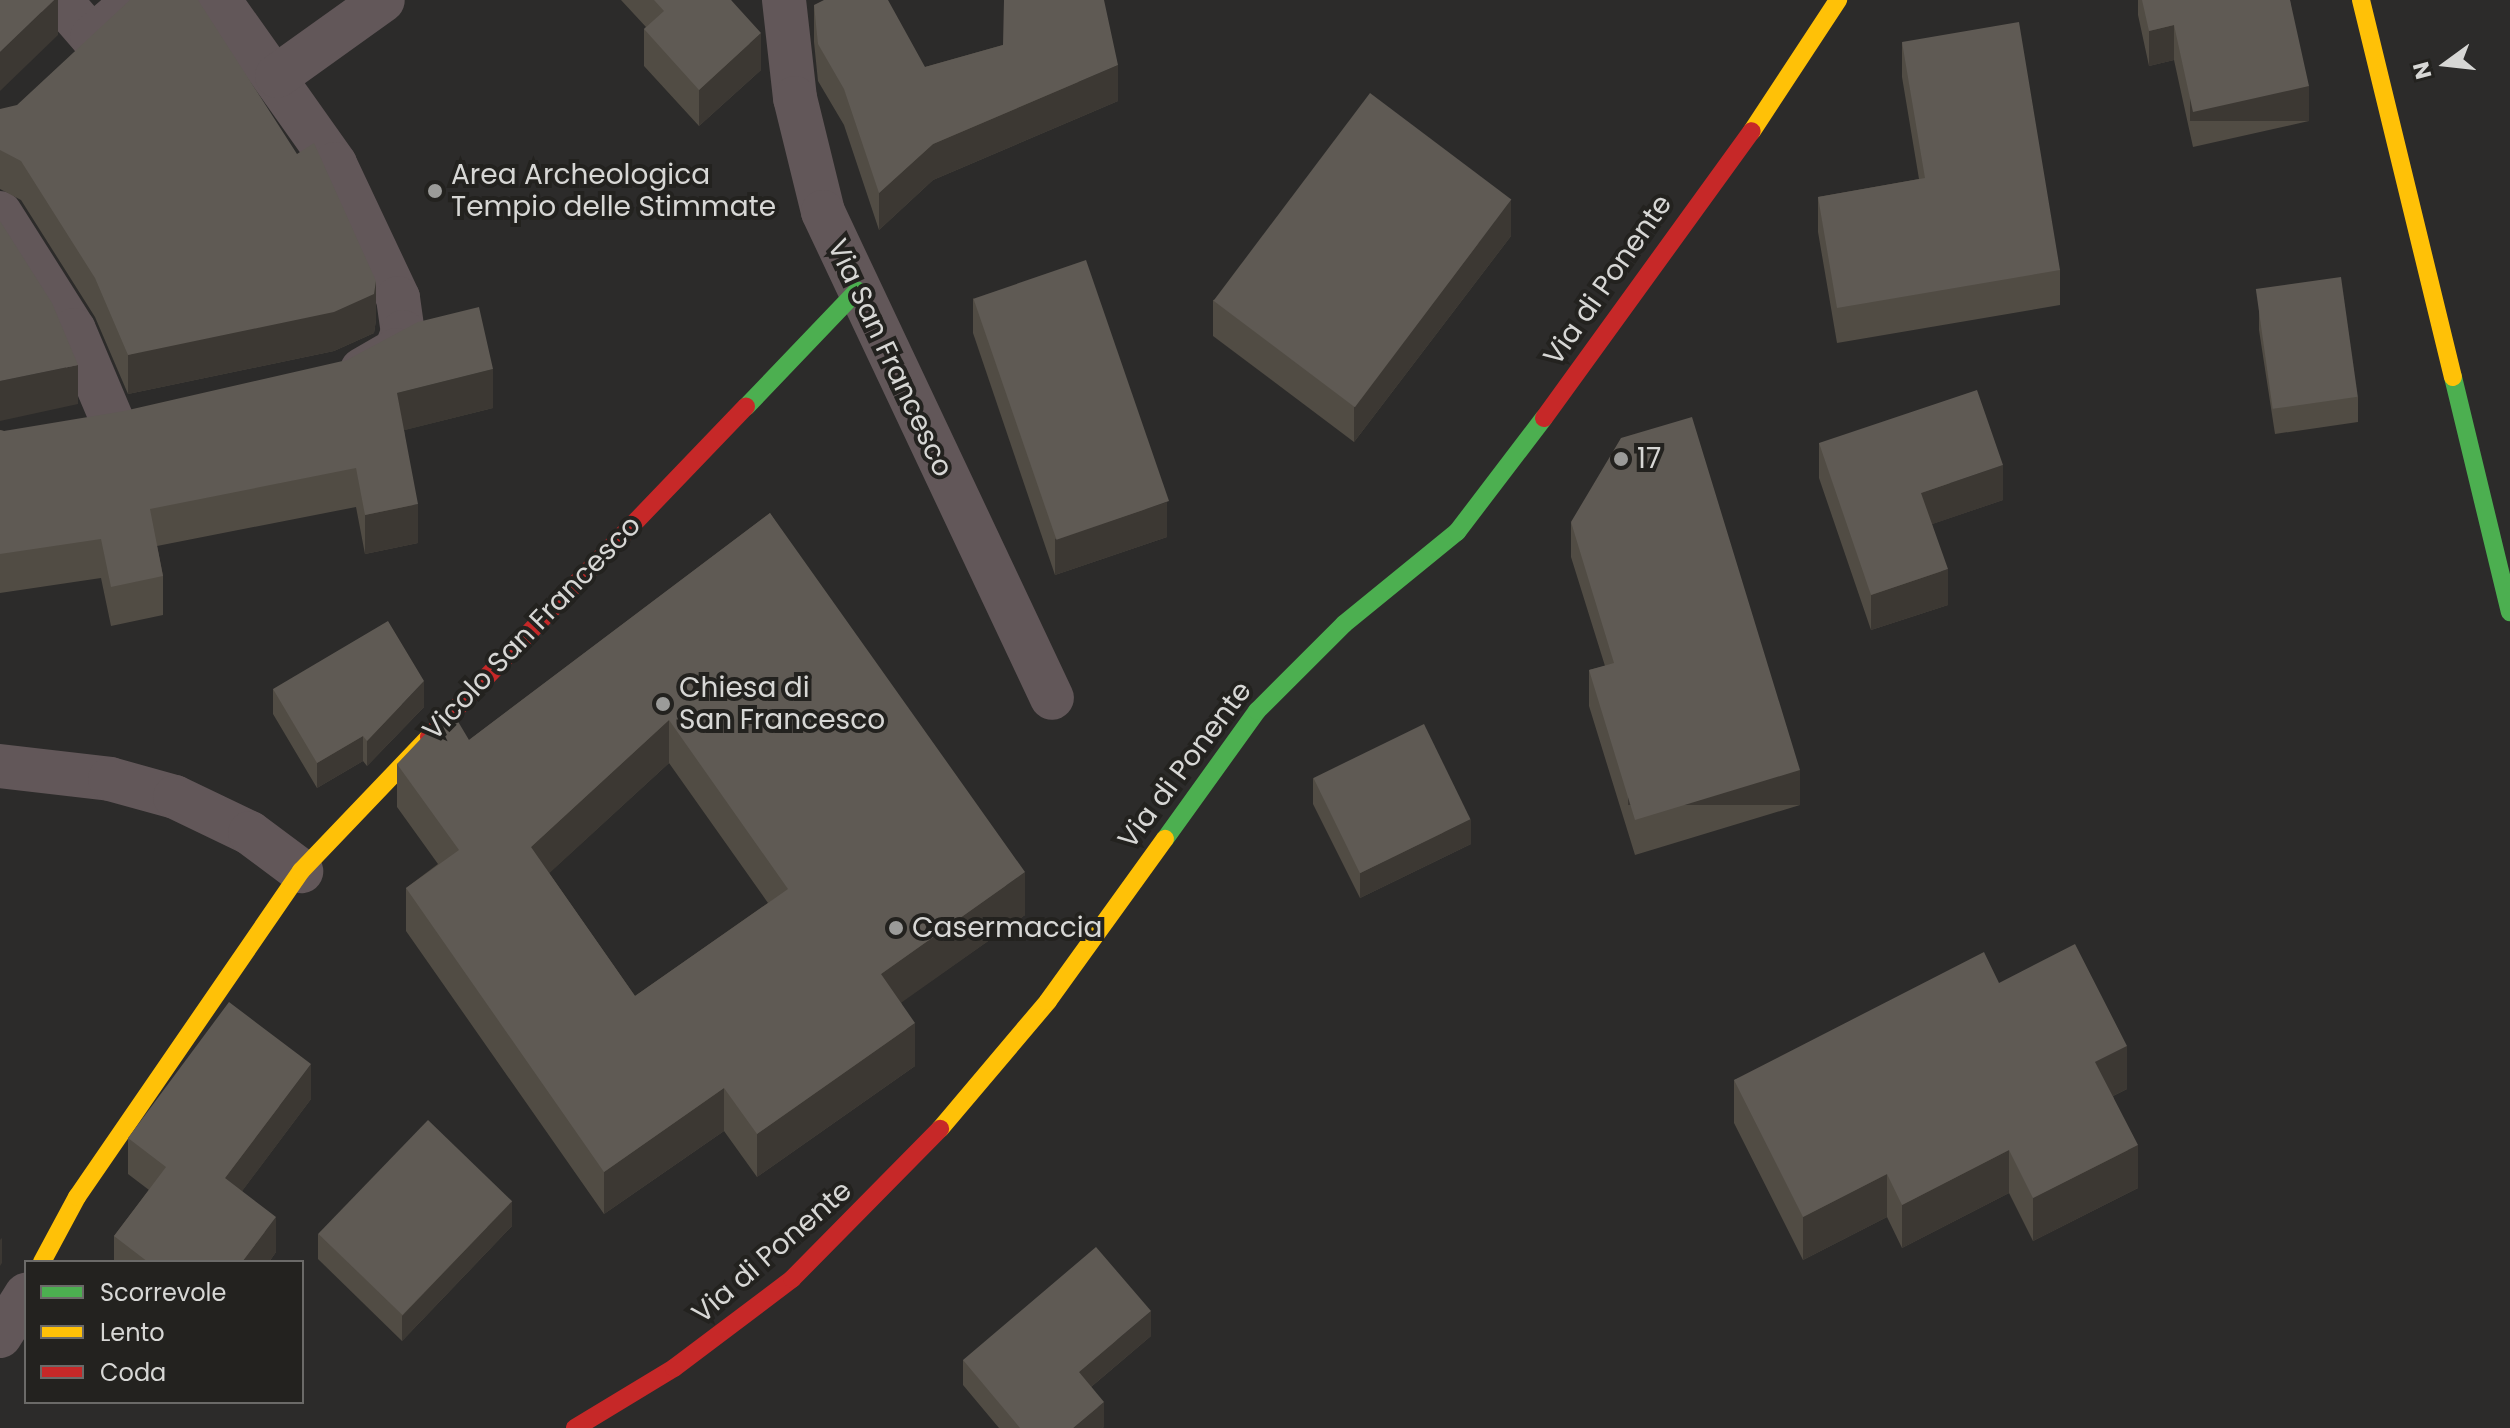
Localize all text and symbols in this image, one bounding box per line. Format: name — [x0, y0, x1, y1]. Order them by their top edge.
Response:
north arrow — [2406, 24, 2486, 104]
text: N — [2405, 58, 2439, 82]
place label: Area Archeologica Tempio delle Stimmate — [451, 158, 776, 224]
marker: Area Archeologica Tempio delle Stimmate — [426, 182, 444, 200]
street label: Via di Ponente — [1537, 188, 1679, 372]
street label: Via San Francesco — [820, 234, 960, 482]
place label: 17 — [1637, 442, 1661, 476]
marker: 17 — [1612, 450, 1630, 468]
street label: Vicolo San Francesco — [416, 509, 648, 747]
place label: Chiesa di San Francesco — [679, 671, 885, 737]
street label: Via di Ponente — [1111, 675, 1259, 855]
marker: Chiesa di San Francesco — [654, 695, 672, 713]
place label: Casermaccia — [912, 911, 1103, 945]
marker: Casermaccia — [887, 919, 905, 937]
street label: Via di Ponente — [685, 1174, 859, 1330]
legend — [24, 1260, 304, 1404]
text: Scorrevole — [100, 1276, 226, 1309]
text: Lento — [100, 1316, 165, 1349]
text: Coda — [100, 1356, 166, 1389]

